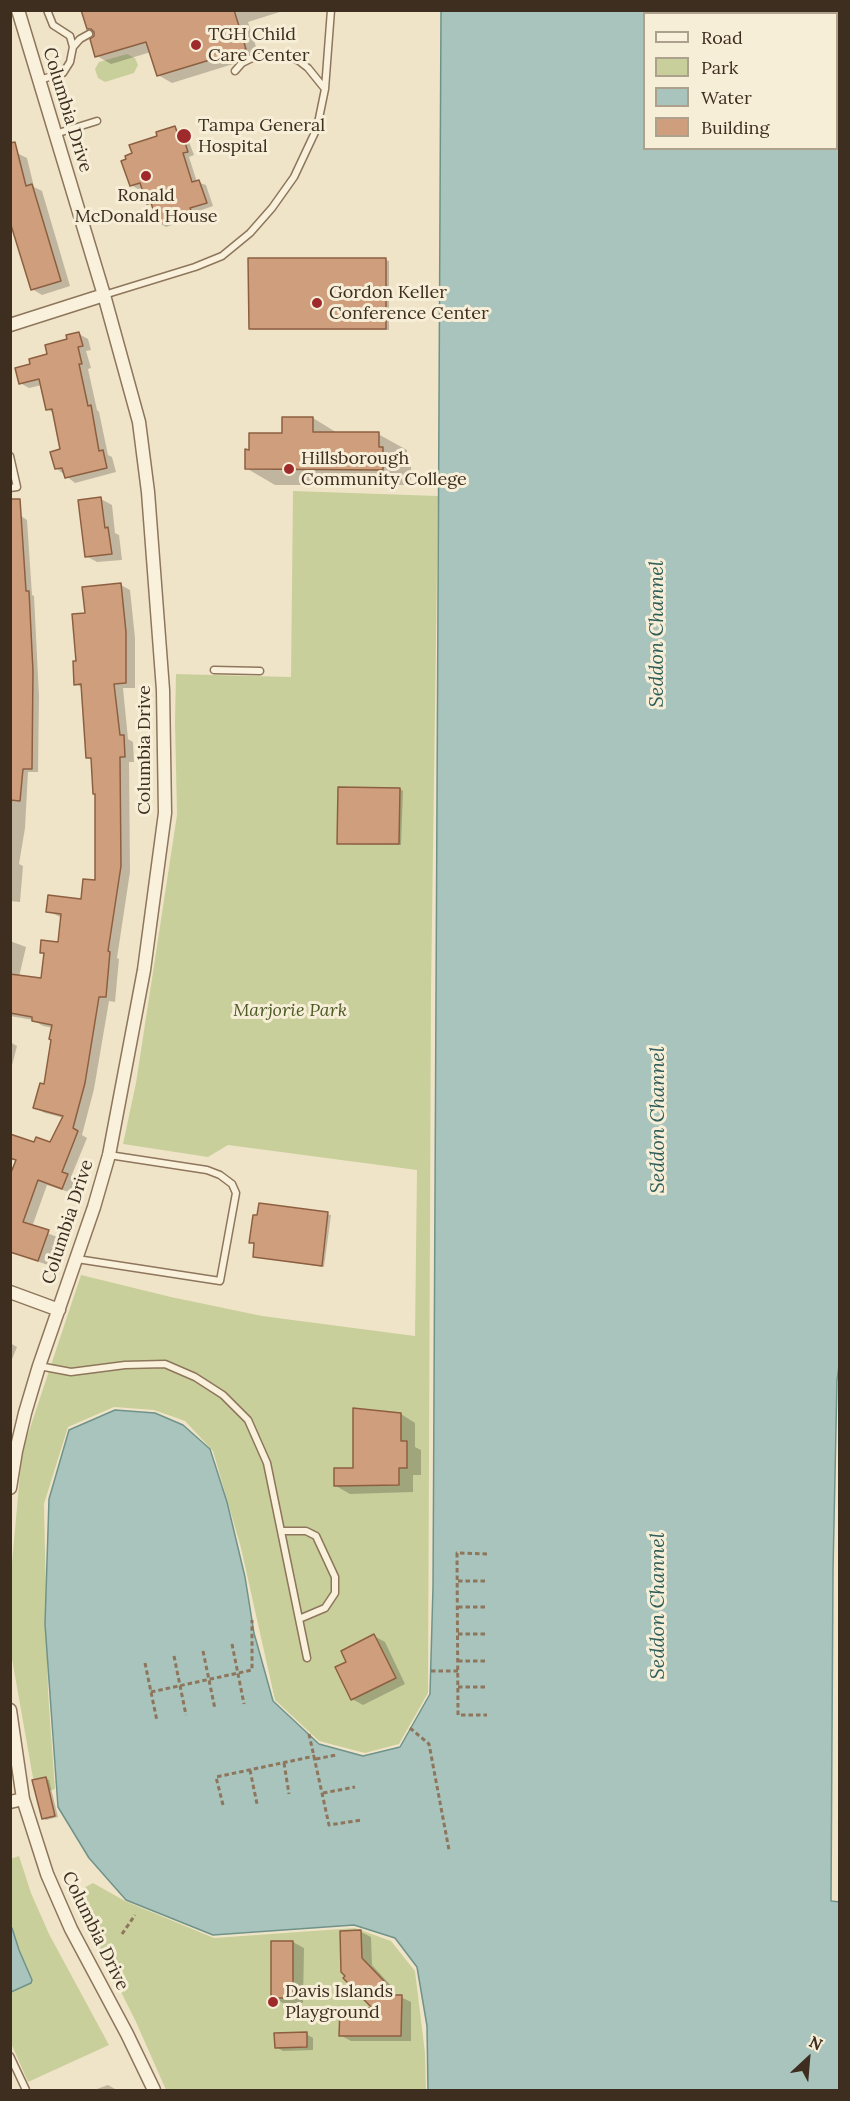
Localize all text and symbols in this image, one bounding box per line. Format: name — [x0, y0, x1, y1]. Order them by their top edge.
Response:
legend — [643, 12, 838, 150]
place label: TGH Child Care Center — [208, 24, 310, 66]
text: Road — [701, 26, 743, 49]
marker: TGH Child Care Center — [189, 38, 203, 52]
street label: Columbia Drive — [38, 45, 96, 175]
text: Park — [701, 56, 738, 79]
text: Water — [701, 86, 752, 109]
place label: Tampa General Hospital — [198, 115, 325, 158]
text: Building — [701, 116, 769, 139]
marker: Tampa General Hospital — [175, 127, 193, 145]
marker: Ronald McDonald House — [139, 169, 153, 183]
place label: Ronald McDonald House — [74, 185, 218, 228]
place label: Gordon Keller Conference Center — [329, 282, 489, 324]
marker: Gordon Keller Conference Center — [310, 296, 324, 310]
place label: Hillsborough Community College — [301, 448, 467, 490]
marker: Hillsborough Community College — [282, 462, 296, 476]
water label: Seddon Channel — [645, 561, 669, 707]
street label: Columbia Drive — [134, 685, 156, 815]
park label: Marjorie Park — [233, 1000, 347, 1022]
water label: Seddon Channel — [646, 1047, 670, 1193]
street label: Columbia Drive — [38, 1157, 98, 1287]
water label: Seddon Channel — [646, 1533, 670, 1679]
street label: Columbia Drive — [57, 1868, 133, 1994]
place label: Davis Islands Playground — [285, 1981, 393, 2024]
marker: Davis Islands Playground — [266, 1995, 280, 2009]
north arrow — [778, 2029, 838, 2089]
text: N — [806, 2031, 826, 2055]

